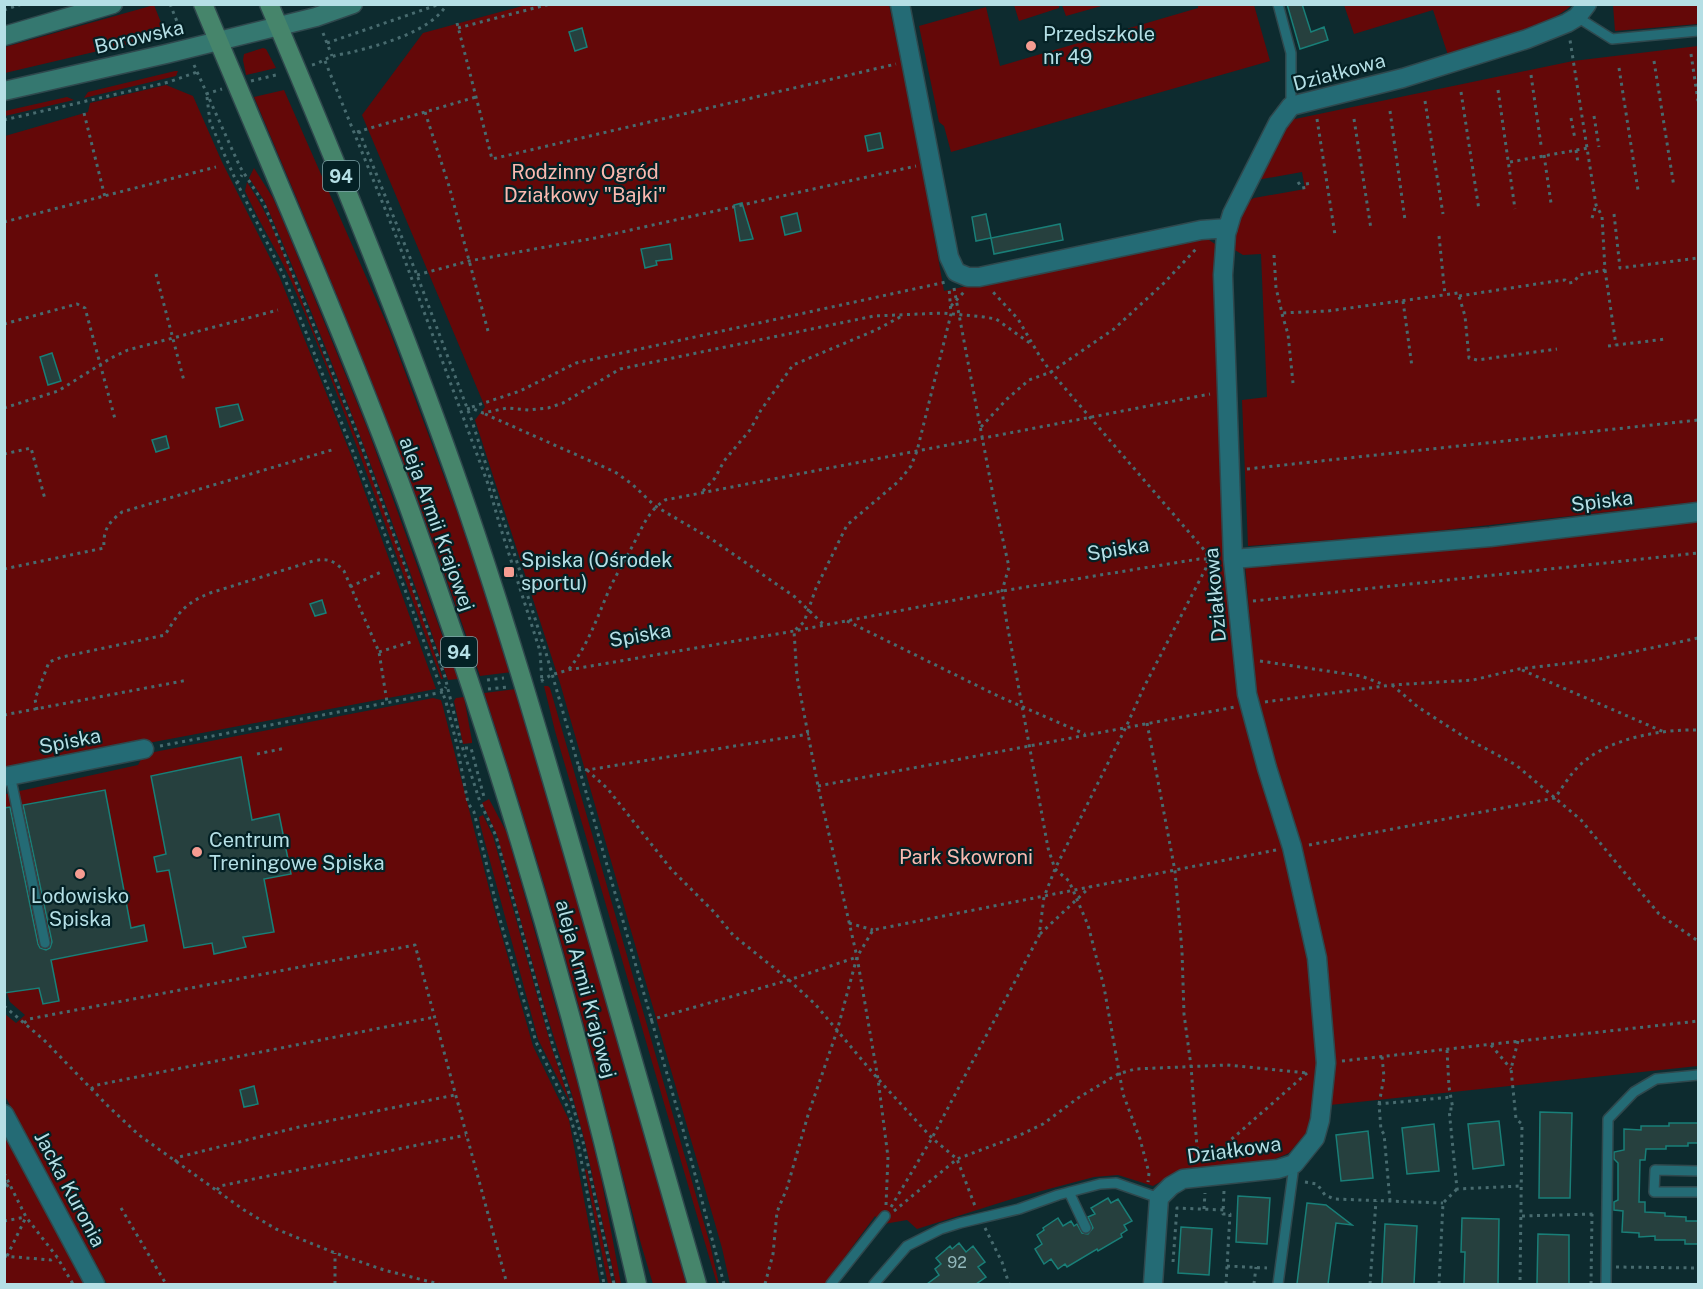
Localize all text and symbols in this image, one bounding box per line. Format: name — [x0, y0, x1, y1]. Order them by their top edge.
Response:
street label: Borowska — [92, 15, 186, 59]
place label: Przedszkole nr 49 — [1043, 22, 1155, 69]
marker: Przedszkole nr 49 — [1024, 39, 1038, 53]
street label: Działkowa — [1290, 48, 1388, 96]
park label: Rodzinny Ogród Działkowy "Bajki" — [504, 160, 666, 207]
road number: 94 — [323, 161, 359, 191]
street label: aleja Armii Krajowej — [394, 433, 480, 615]
street label: Spiska — [1570, 485, 1634, 517]
street label: Spiska — [1085, 532, 1151, 566]
street label: Działkowa — [1199, 547, 1231, 643]
place label: Spiska (Ośrodek sportu) — [521, 548, 672, 595]
marker: Spiska (Ośrodek sportu) — [502, 565, 516, 579]
street label: Spiska — [607, 618, 673, 652]
road number: 94 — [441, 637, 477, 667]
street label: Spiska — [37, 723, 103, 759]
place label: Centrum Treningowe Spiska — [209, 828, 385, 875]
marker: Centrum Treningowe Spiska — [190, 845, 204, 859]
park label: Park Skowroni — [899, 845, 1033, 869]
marker: Lodowisko Spiska — [73, 867, 87, 881]
place label: Lodowisko Spiska — [31, 884, 129, 931]
street label: aleja Armii Krajowej — [551, 897, 621, 1081]
street label: Jacka Kuronia — [29, 1127, 111, 1251]
street label: Działkowa — [1185, 1132, 1283, 1168]
house number: 92 — [947, 1253, 967, 1272]

